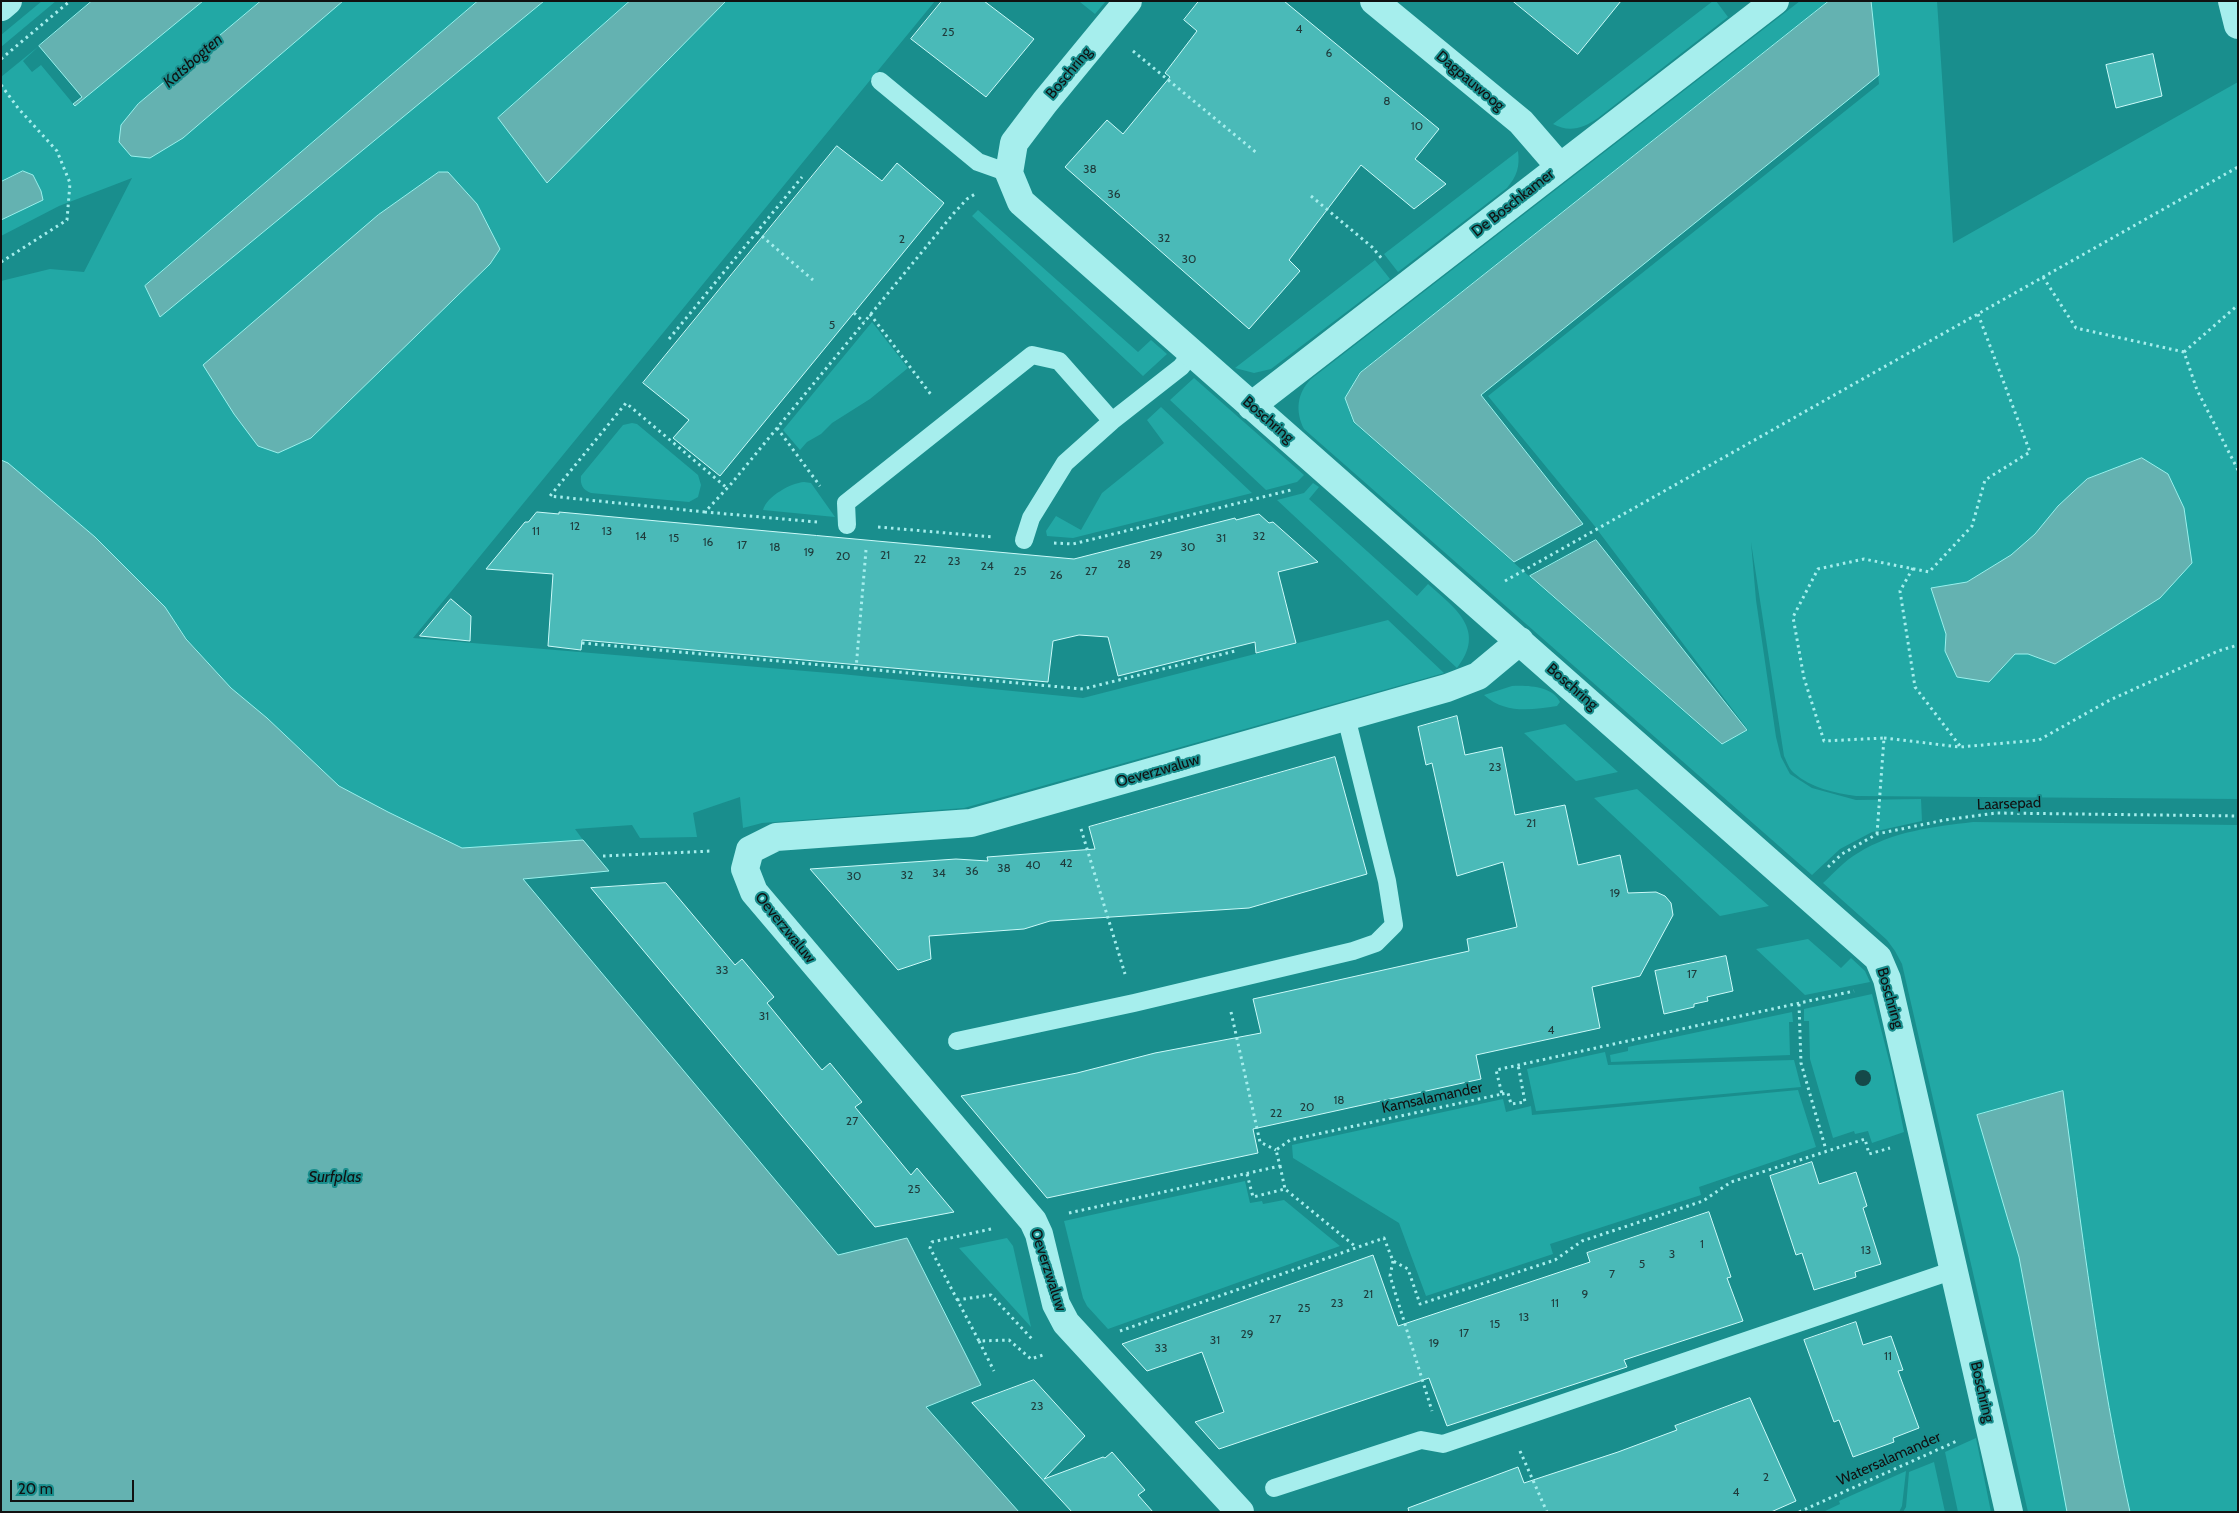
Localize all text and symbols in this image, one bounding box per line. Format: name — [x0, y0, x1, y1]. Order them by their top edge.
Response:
house number: 4 — [1296, 22, 1302, 36]
house number: 25 — [942, 25, 954, 39]
water label: Katsbogten — [159, 30, 227, 92]
street label: Boschring — [1042, 43, 1096, 103]
house number: 6 — [1326, 46, 1332, 60]
street label: Dagpauwoog — [1432, 47, 1508, 115]
house number: 8 — [1383, 94, 1391, 108]
house number: 10 — [1411, 119, 1423, 133]
house number: 38 — [1083, 162, 1097, 176]
street label: De Boschkamer — [1468, 165, 1558, 241]
house number: 36 — [1107, 187, 1121, 201]
house number: 32 — [1158, 231, 1170, 245]
house number: 2 — [899, 232, 905, 246]
house number: 30 — [1182, 252, 1196, 266]
house number: 5 — [829, 318, 835, 332]
street label: Boschring — [1239, 393, 1297, 447]
house number: 12 — [570, 519, 580, 533]
house number: 11 — [532, 524, 540, 538]
house number: 13 — [602, 524, 612, 538]
house number: 14 — [636, 529, 646, 543]
house number: 32 — [1253, 529, 1265, 543]
house number: 15 — [669, 531, 679, 545]
house number: 31 — [1216, 531, 1226, 545]
house number: 16 — [703, 535, 713, 549]
house number: 17 — [737, 538, 747, 552]
house number: 18 — [769, 540, 781, 554]
house number: 30 — [1181, 540, 1195, 554]
house number: 19 — [804, 545, 814, 559]
house number: 21 — [880, 548, 890, 562]
house number: 29 — [1149, 548, 1163, 562]
house number: 20 — [836, 549, 850, 563]
house number: 22 — [914, 552, 926, 566]
house number: 23 — [948, 554, 960, 568]
house number: 28 — [1117, 557, 1131, 571]
house number: 24 — [980, 559, 994, 573]
house number: 25 — [1014, 564, 1026, 578]
house number: 27 — [1085, 564, 1097, 578]
house number: 26 — [1049, 568, 1063, 582]
street label: Boschring — [1543, 660, 1601, 714]
street label: Oeverzwaluw — [1114, 750, 1202, 792]
house number: 23 — [1489, 760, 1501, 774]
street label: Laarsepad — [1976, 794, 2042, 814]
house number: 21 — [1526, 816, 1536, 830]
house number: 42 — [1059, 856, 1073, 870]
house number: 40 — [1025, 858, 1041, 872]
house number: 38 — [997, 861, 1011, 875]
house number: 36 — [965, 864, 979, 878]
house number: 34 — [932, 866, 946, 880]
house number: 32 — [901, 868, 913, 882]
house number: 30 — [847, 869, 861, 883]
house number: 19 — [1610, 886, 1620, 900]
street label: Oeverzwaluw — [751, 889, 819, 967]
house number: 33 — [716, 963, 728, 977]
street label: Boschring — [1873, 966, 1907, 1030]
house number: 17 — [1687, 967, 1697, 981]
house number: 31 — [759, 1009, 769, 1023]
house number: 4 — [1548, 1023, 1554, 1037]
street label: Kamsalamander — [1380, 1079, 1484, 1117]
house number: 18 — [1333, 1093, 1345, 1107]
house number: 20 — [1300, 1100, 1314, 1114]
house number: 22 — [1270, 1106, 1282, 1120]
house number: 27 — [846, 1114, 858, 1128]
water label: Surfplas — [308, 1167, 362, 1187]
house number: 25 — [908, 1182, 920, 1196]
street label: Oeverzwaluw — [1026, 1226, 1070, 1314]
house number: 1 — [1700, 1237, 1704, 1251]
house number: 13 — [1861, 1243, 1871, 1257]
house number: 3 — [1669, 1247, 1675, 1261]
house number: 5 — [1639, 1257, 1645, 1271]
house number: 7 — [1609, 1267, 1615, 1281]
house number: 21 — [1363, 1287, 1373, 1301]
house number: 9 — [1582, 1287, 1588, 1301]
house number: 23 — [1331, 1296, 1343, 1310]
house number: 11 — [1551, 1296, 1559, 1310]
house number: 25 — [1298, 1301, 1310, 1315]
house number: 13 — [1519, 1310, 1529, 1324]
house number: 27 — [1269, 1312, 1281, 1326]
house number: 15 — [1490, 1317, 1500, 1331]
house number: 17 — [1459, 1326, 1469, 1340]
house number: 29 — [1240, 1327, 1254, 1341]
house number: 31 — [1210, 1333, 1220, 1347]
house number: 19 — [1429, 1336, 1439, 1350]
house number: 33 — [1155, 1341, 1167, 1355]
house number: 11 — [1884, 1349, 1892, 1363]
street label: Boschring — [1966, 1360, 1998, 1424]
house number: 23 — [1031, 1399, 1043, 1413]
street label: Watersalamander — [1834, 1428, 1944, 1490]
scale bar — [12, 1470, 136, 1502]
house number: 2 — [1763, 1470, 1769, 1484]
text: 20 m — [18, 1480, 53, 1498]
house number: 4 — [1733, 1485, 1739, 1499]

